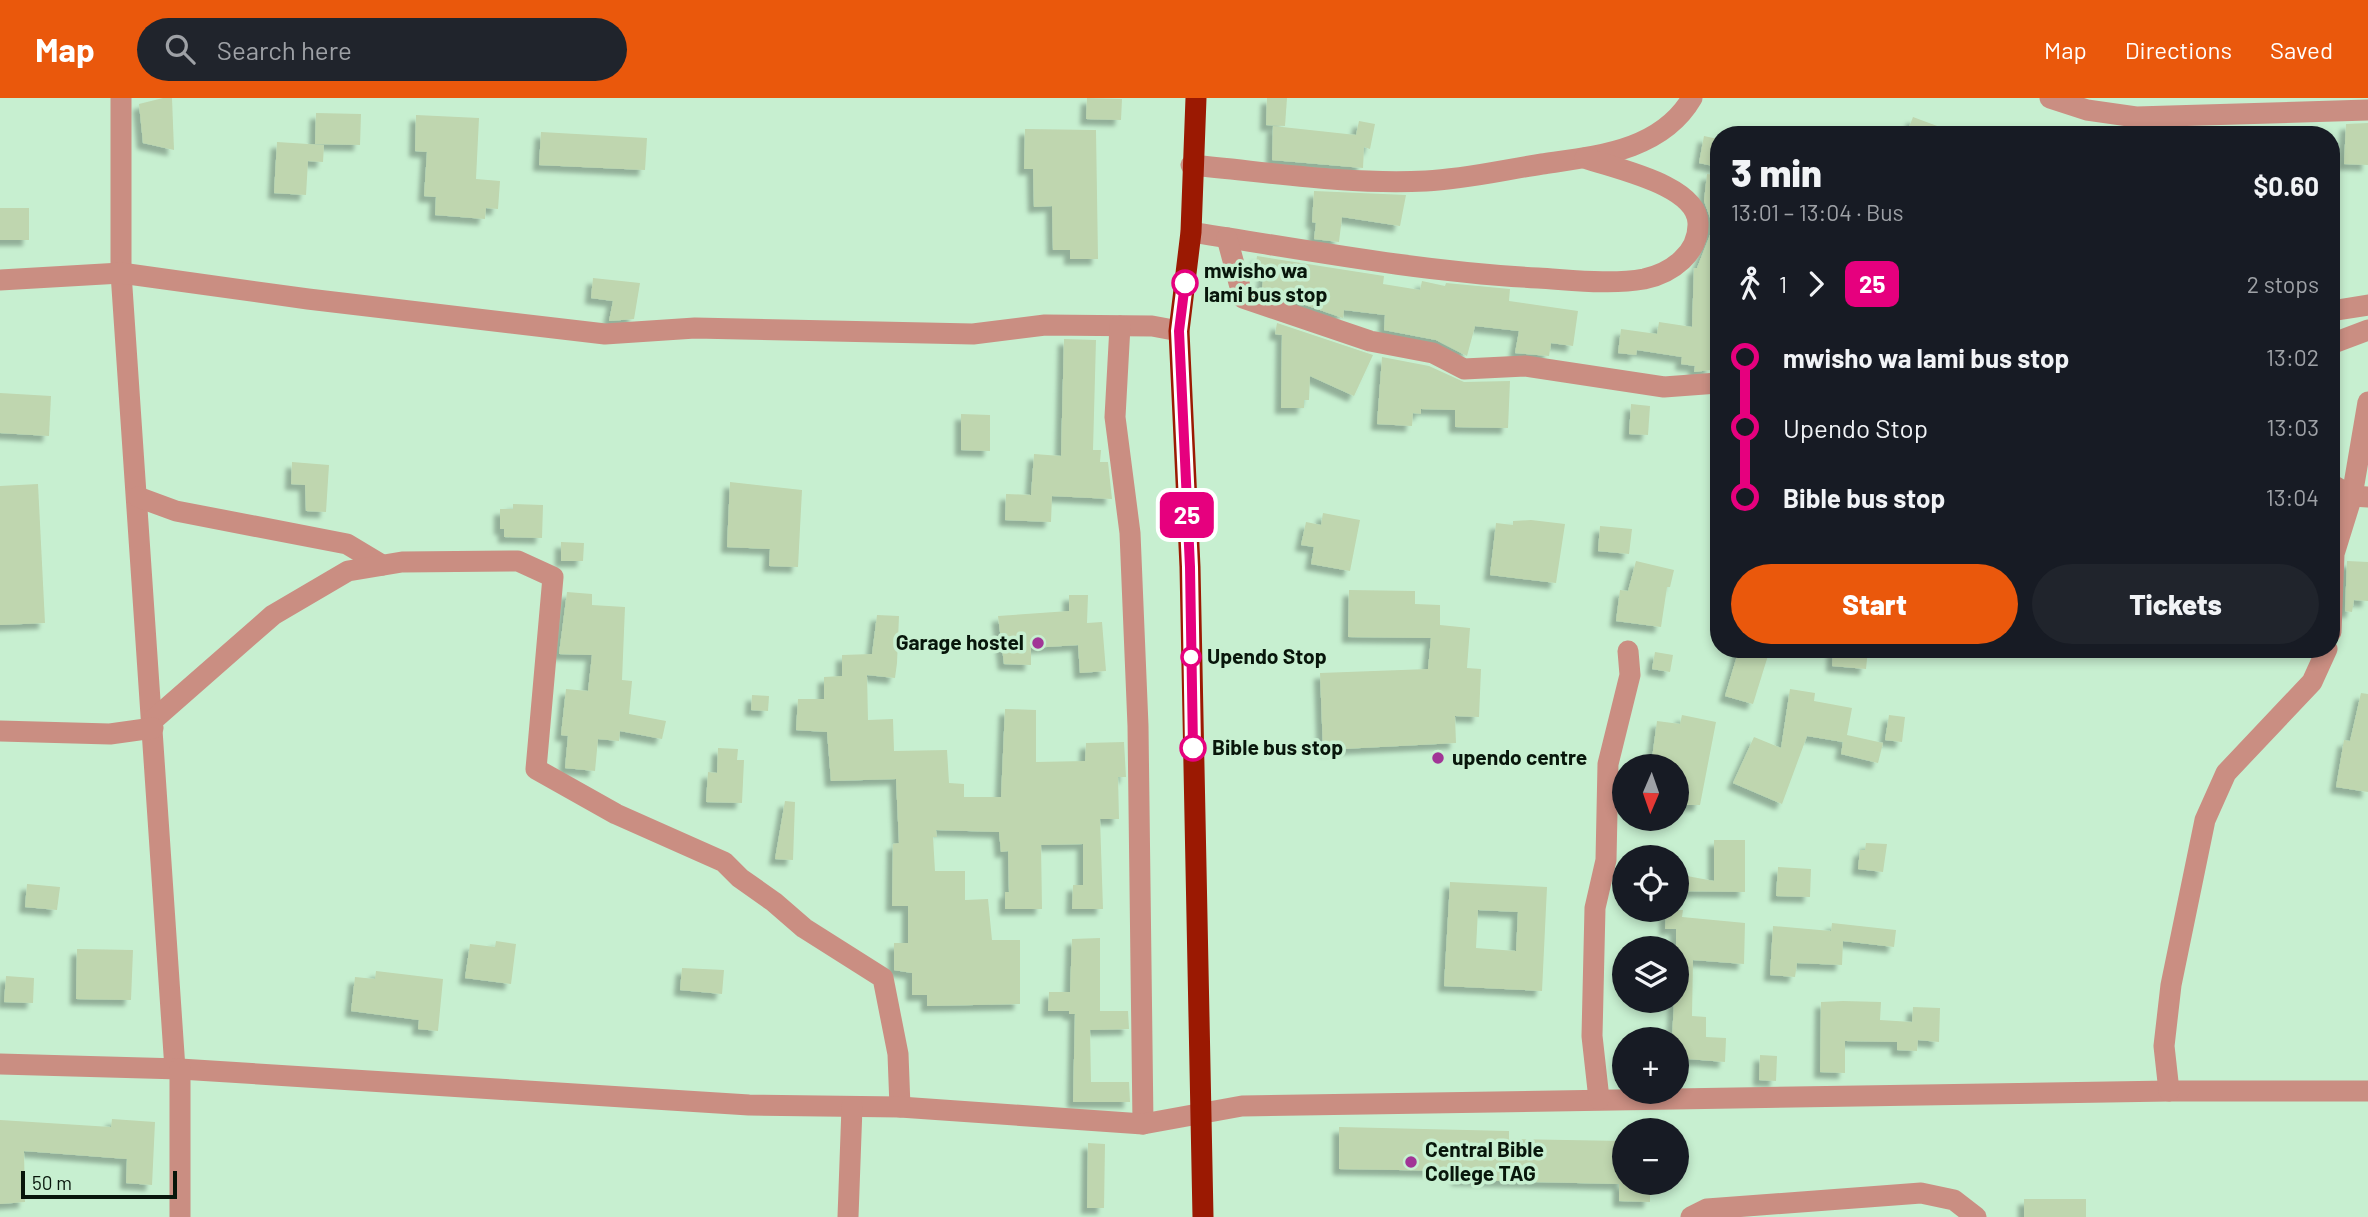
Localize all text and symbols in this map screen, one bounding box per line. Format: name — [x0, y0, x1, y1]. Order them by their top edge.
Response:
search box — [137, 18, 627, 81]
text: Map — [35, 29, 95, 69]
icon: search — [161, 30, 199, 68]
text: Search here — [217, 34, 352, 65]
text: Map — [2044, 35, 2087, 64]
text: Directions — [2125, 35, 2232, 64]
text: Saved — [2270, 35, 2333, 64]
text: 3 min — [1731, 149, 1822, 195]
text: $0.60 — [2254, 170, 2319, 201]
text: 13:01 – 13:04 · Bus — [1731, 198, 1904, 226]
place label: mwisho wa lami bus stop — [1204, 257, 1327, 306]
icon: walk — [1731, 265, 1769, 303]
icon: forward — [1797, 265, 1835, 303]
text: 25 — [1859, 269, 1885, 298]
marker: mwisho wa lami bus stop — [1172, 270, 1198, 296]
text: 1 — [1779, 270, 1787, 298]
text: 2 stops — [2247, 270, 2319, 298]
text: mwisho wa lami bus stop — [1783, 342, 2069, 373]
text: 13:02 — [2266, 343, 2319, 371]
text: Upendo Stop — [1783, 412, 1928, 443]
text: 13:03 — [2266, 413, 2319, 441]
text: Bible bus stop — [1783, 482, 1945, 513]
text: 13:04 — [2266, 483, 2319, 511]
line badge: 25 — [1156, 492, 1218, 538]
text: 25 — [1174, 500, 1200, 529]
button: Start — [1731, 564, 2018, 644]
button: Tickets — [2032, 564, 2319, 644]
place label: Garage hostel — [896, 629, 1024, 654]
marker: Garage hostel — [1030, 635, 1046, 651]
place label: Upendo Stop — [1207, 643, 1327, 668]
marker: Upendo Stop — [1181, 647, 1201, 667]
place label: Bible bus stop — [1212, 734, 1343, 759]
marker: Bible bus stop — [1180, 735, 1206, 761]
place label: upendo centre — [1452, 744, 1587, 769]
marker: upendo centre — [1430, 750, 1446, 766]
north arrow — [1612, 754, 1689, 831]
map controls — [1612, 754, 1689, 1195]
button: locate — [1612, 845, 1689, 922]
button: layers — [1612, 936, 1689, 1013]
button: + — [1612, 1027, 1689, 1104]
button: − — [1612, 1118, 1689, 1195]
place label: Central Bible College TAG — [1425, 1136, 1544, 1185]
marker: Central Bible College TAG — [1403, 1154, 1419, 1170]
scale bar — [21, 1168, 177, 1200]
text: 50 m — [32, 1171, 72, 1194]

